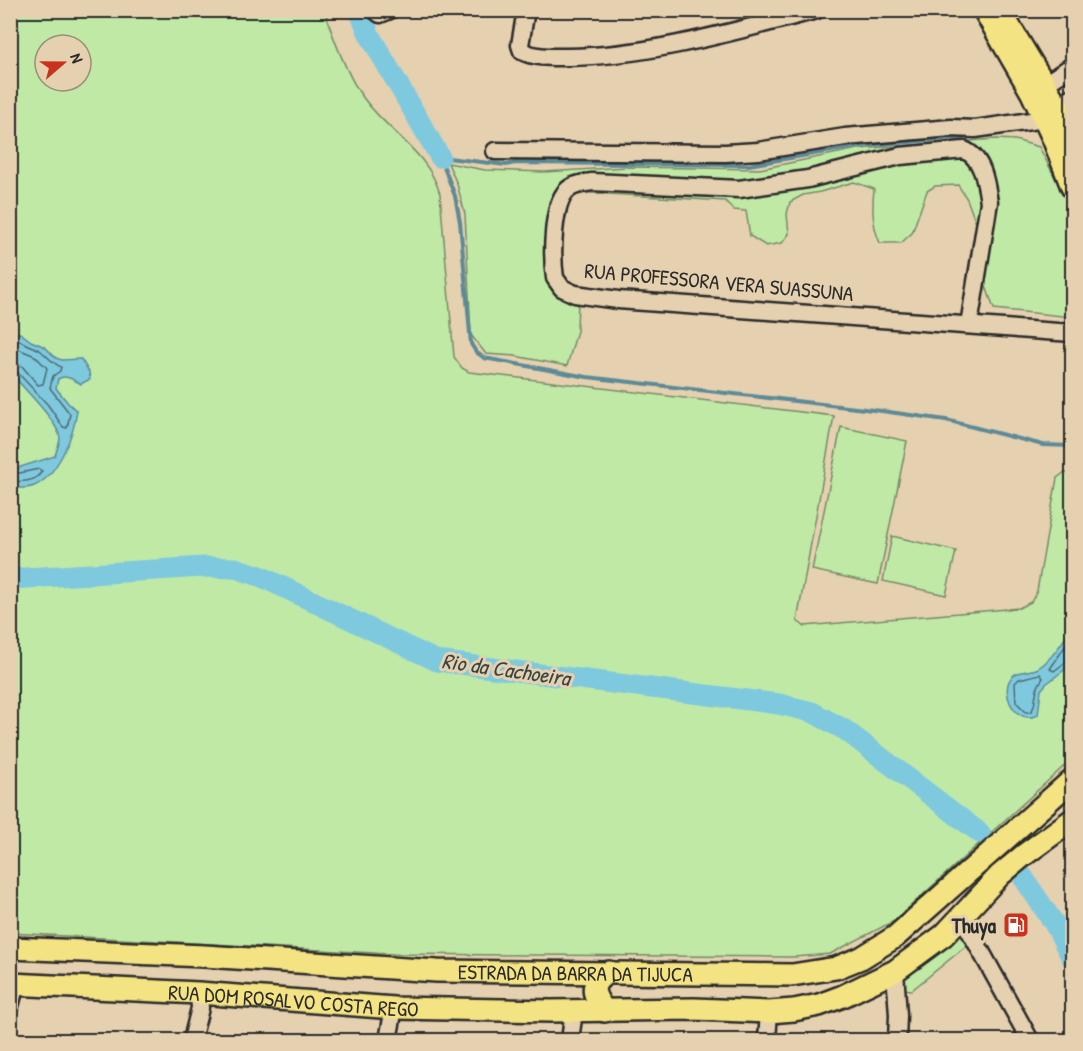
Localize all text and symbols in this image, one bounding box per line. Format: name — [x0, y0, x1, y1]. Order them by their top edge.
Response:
north arrow — [33, 33, 93, 93]
text: N — [65, 50, 89, 66]
street label: RUA PROFESSORA VERA SUASSUNA — [583, 256, 855, 308]
water label: Rio da Cachoeira — [440, 645, 574, 693]
fuel station icon: Thuya — [1001, 910, 1031, 940]
place label: Thuya — [951, 911, 997, 941]
street label: ESTRADA DA BARRA DA TIJUCA — [458, 957, 693, 988]
street label: RUA DOM ROSALVO COSTA REGO — [168, 977, 419, 1023]

